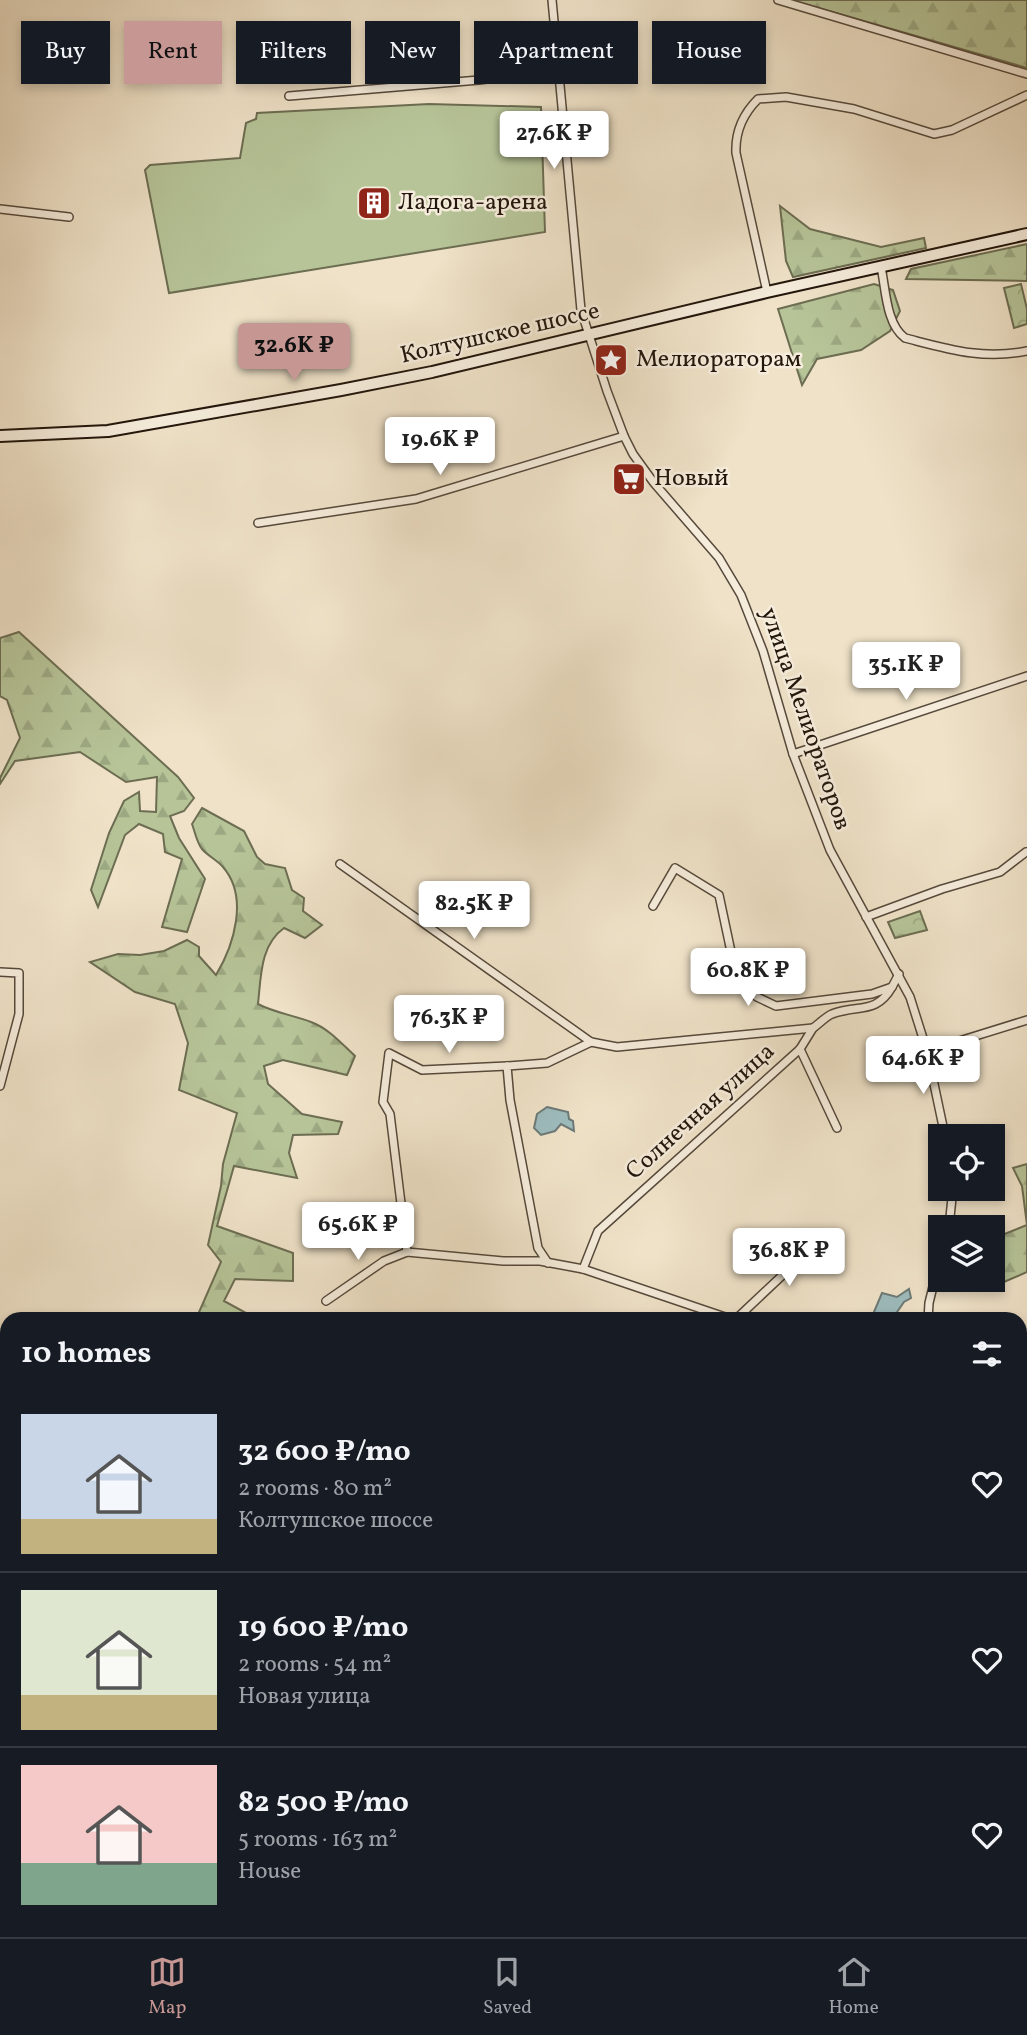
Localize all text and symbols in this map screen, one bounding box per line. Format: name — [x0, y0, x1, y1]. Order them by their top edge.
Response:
chip: Buy — [21, 21, 110, 84]
chip: Rent — [124, 21, 222, 84]
chip: Filters — [236, 21, 351, 84]
chip: New — [365, 21, 460, 84]
chip: Apartment — [474, 21, 638, 84]
chip: House — [652, 21, 766, 84]
pin: 27.6K ₽ — [489, 111, 619, 171]
text: 27.6K ₽ — [516, 118, 592, 150]
building icon: Ладога-арена — [355, 184, 393, 222]
place label: Ладога-арена — [398, 186, 548, 220]
street label: Колтушское шоссе — [397, 295, 603, 373]
pin: 32.6K ₽ — [229, 324, 359, 383]
text: 32.6K ₽ — [254, 330, 334, 362]
place icon: Мелиораторам — [592, 341, 630, 379]
place label: Мелиораторам — [636, 343, 801, 377]
pin: 19.6K ₽ — [375, 418, 505, 477]
text: 19.6K ₽ — [401, 424, 479, 456]
supermarket icon: Новый — [610, 460, 648, 498]
place label: Новый — [654, 462, 729, 496]
street label: улица Мелиораторов — [751, 603, 859, 835]
pin: 35.1K ₽ — [841, 642, 971, 702]
text: 35.1K ₽ — [868, 649, 944, 681]
pin: 82.5K ₽ — [409, 881, 539, 941]
text: 82.5K ₽ — [435, 888, 513, 920]
pin: 60.8K ₽ — [683, 948, 813, 1008]
text: 60.8K ₽ — [707, 955, 789, 987]
pin: 76.3K ₽ — [384, 996, 514, 1055]
text: 76.3K ₽ — [410, 1002, 488, 1034]
street label: Солнечная улица — [619, 1036, 783, 1188]
pin: 64.6K ₽ — [858, 1036, 988, 1096]
text: 64.6K ₽ — [882, 1043, 964, 1075]
map controls — [928, 1124, 1005, 1292]
button: locate — [928, 1124, 1005, 1201]
pin: 65.6K ₽ — [293, 1202, 423, 1262]
text: 65.6K ₽ — [318, 1209, 398, 1241]
button: layers — [928, 1215, 1005, 1292]
pin: 36.8K ₽ — [724, 1228, 854, 1288]
text: 36.8K ₽ — [749, 1235, 829, 1267]
text: 10 homes — [21, 1333, 151, 1375]
icon: filters — [968, 1335, 1006, 1373]
text: 32 600 ₽/mo — [238, 1431, 411, 1473]
icon: home — [77, 1442, 161, 1526]
icon: heart — [968, 1465, 1006, 1503]
text: 2 rooms · 80 m² — [238, 1473, 392, 1505]
text: Колтушское шоссе — [238, 1505, 433, 1537]
text: 19 600 ₽/mo — [238, 1607, 408, 1649]
icon: home — [77, 1618, 161, 1702]
icon: heart — [968, 1641, 1006, 1679]
text: 2 rooms · 54 m² — [238, 1649, 391, 1681]
text: Новая улица — [238, 1681, 371, 1713]
text: 82 500 ₽/mo — [238, 1782, 409, 1824]
icon: home — [77, 1793, 161, 1877]
icon: heart — [968, 1816, 1006, 1854]
text: 5 rooms · 163 m² — [238, 1824, 397, 1856]
text: House — [238, 1856, 301, 1888]
tab: Map — [148, 1953, 186, 2021]
tab: Saved — [483, 1953, 532, 2021]
tab: Home — [828, 1953, 879, 2021]

